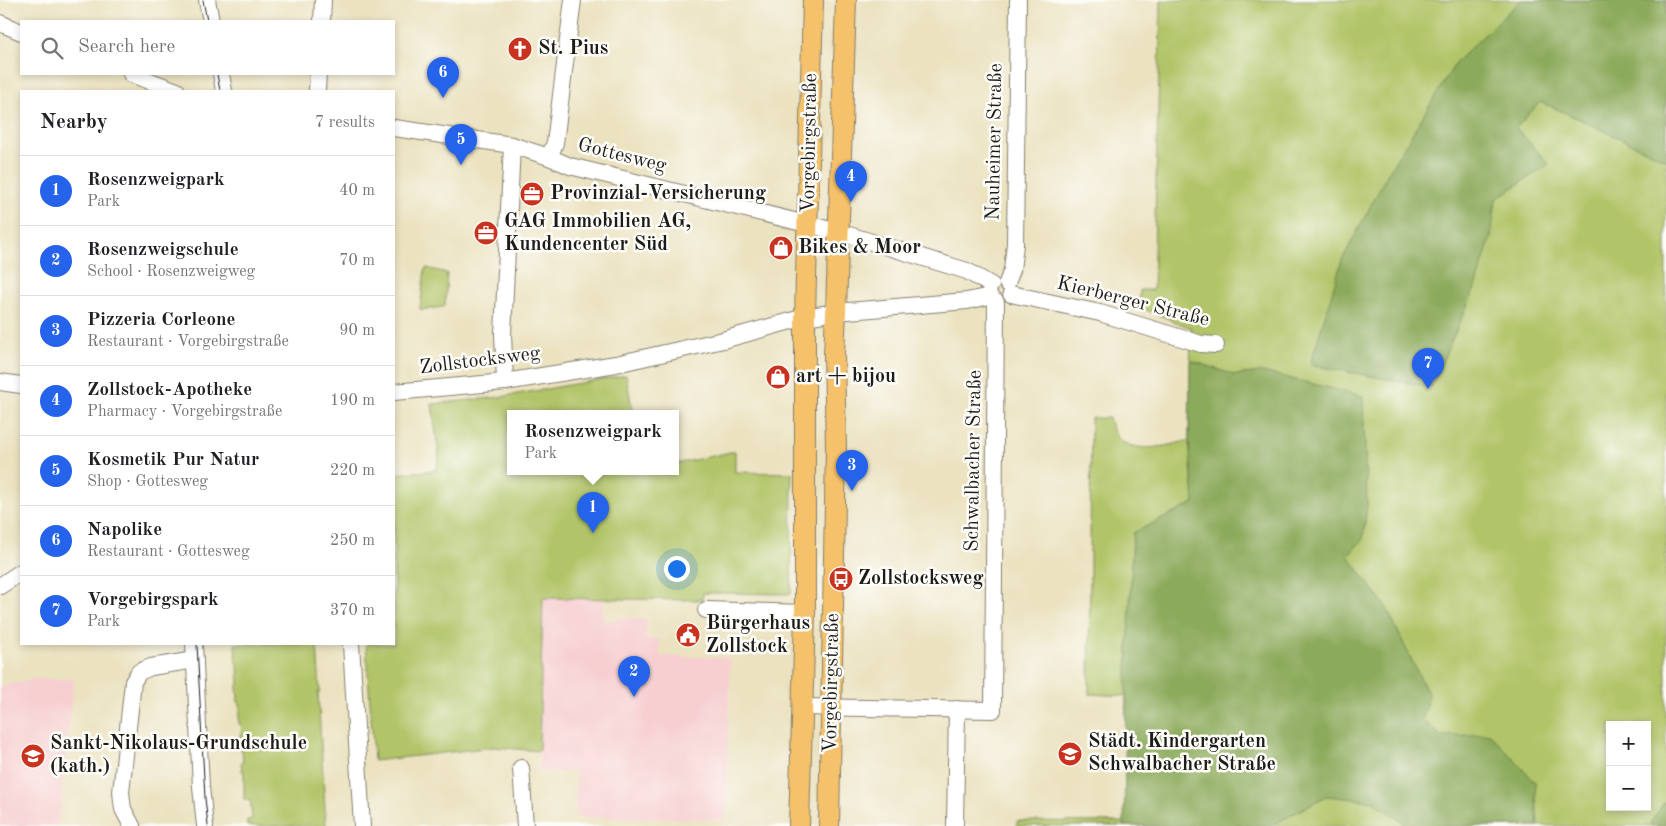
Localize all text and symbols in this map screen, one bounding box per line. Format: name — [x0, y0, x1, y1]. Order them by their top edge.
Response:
search box — [20, 20, 395, 75]
icon: search — [38, 34, 66, 62]
church icon: St. Pius — [507, 36, 533, 62]
text: Search here — [78, 38, 175, 57]
place label: St. Pius — [538, 39, 608, 59]
pin: 6 — [427, 57, 459, 98]
street label: Nauheimer Straße — [984, 63, 1006, 221]
street label: Vorgebirgstraße — [799, 73, 821, 213]
text: Nearby — [40, 112, 108, 133]
text: 7 results — [315, 115, 375, 131]
pin: 5 — [445, 124, 477, 165]
street label: Gottesweg — [576, 135, 669, 177]
pin: 4 — [835, 161, 867, 202]
text: Rosenzweigpark — [87, 171, 225, 190]
office icon: Provinzial-Versicherung — [519, 181, 545, 207]
text: 1 — [51, 183, 61, 199]
text: 40 m — [339, 183, 375, 199]
place label: Provinzial-Versicherung — [550, 184, 766, 204]
text: Park — [87, 194, 120, 210]
place label: GAG Immobilien AG, Kundencenter Süd — [504, 212, 691, 255]
office icon: GAG Immobilien AG, Kundencenter Süd — [473, 220, 499, 246]
shop icon: Bikes & Moor — [768, 235, 794, 261]
place label: Bikes & Moor — [798, 238, 921, 258]
text: Rosenzweigschule — [87, 241, 239, 260]
text: 2 — [51, 253, 61, 269]
text: 70 m — [339, 253, 375, 269]
text: School · Rosenzweigweg — [87, 264, 255, 280]
street label: Kierberger Straße — [1055, 273, 1211, 331]
text: Pizzeria Corleone — [87, 311, 236, 330]
text: 3 — [51, 323, 61, 339]
text: 90 m — [339, 323, 375, 339]
text: Restaurant · Vorgebirgstraße — [87, 334, 289, 350]
street label: Zollstocksweg — [418, 344, 542, 378]
pin: 7 — [1412, 348, 1444, 389]
shop icon: art + bijou — [765, 364, 791, 390]
place label: art + bijou — [796, 367, 896, 387]
street label: Schwalbacher Straße — [962, 370, 986, 552]
text: Zollstock-Apotheke — [87, 381, 252, 400]
text: 4 — [51, 393, 61, 409]
text: 190 m — [330, 393, 375, 409]
text: Pharmacy · Vorgebirgstraße — [87, 404, 282, 420]
popup — [507, 410, 679, 475]
text: Rosenzweigpark — [524, 423, 662, 442]
text: Park — [524, 446, 557, 462]
pin: 3 — [836, 450, 868, 491]
text: Kosmetik Pur Natur — [87, 451, 259, 470]
text: 5 — [51, 463, 61, 479]
text: 220 m — [330, 463, 375, 479]
text: Shop · Gottesweg — [87, 474, 208, 490]
pin: 1 — [577, 492, 609, 533]
text: Napolike — [87, 521, 162, 540]
text: 6 — [51, 533, 61, 549]
text: 250 m — [330, 533, 375, 549]
text: Restaurant · Gottesweg — [87, 544, 250, 560]
your location — [664, 556, 690, 582]
bus stop icon: Zollstocksweg — [828, 566, 854, 592]
place label: Zollstocksweg — [858, 569, 983, 589]
text: Vorgebirgspark — [87, 591, 219, 610]
text: 7 — [51, 603, 61, 619]
text: 370 m — [330, 603, 375, 619]
street label: Vorgebirgstraße — [821, 613, 843, 753]
text: Park — [87, 614, 120, 630]
place label: Bürgerhaus Zollstock — [706, 614, 810, 657]
public building icon: Bürgerhaus Zollstock — [675, 622, 701, 648]
pin: 2 — [618, 656, 650, 697]
map controls — [1606, 721, 1651, 811]
button: + — [1606, 721, 1651, 766]
place label: Städt. Kindergarten Schwalbacher Straße — [1088, 732, 1276, 775]
place label: Sankt-Nikolaus-Grundschule (kath.) — [50, 734, 307, 777]
school or university icon: Städt. Kindergarten Schwalbacher Straße — [1057, 741, 1083, 767]
school or university icon: Sankt-Nikolaus-Grundschule (kath.) — [20, 743, 46, 769]
button: − — [1606, 766, 1651, 811]

